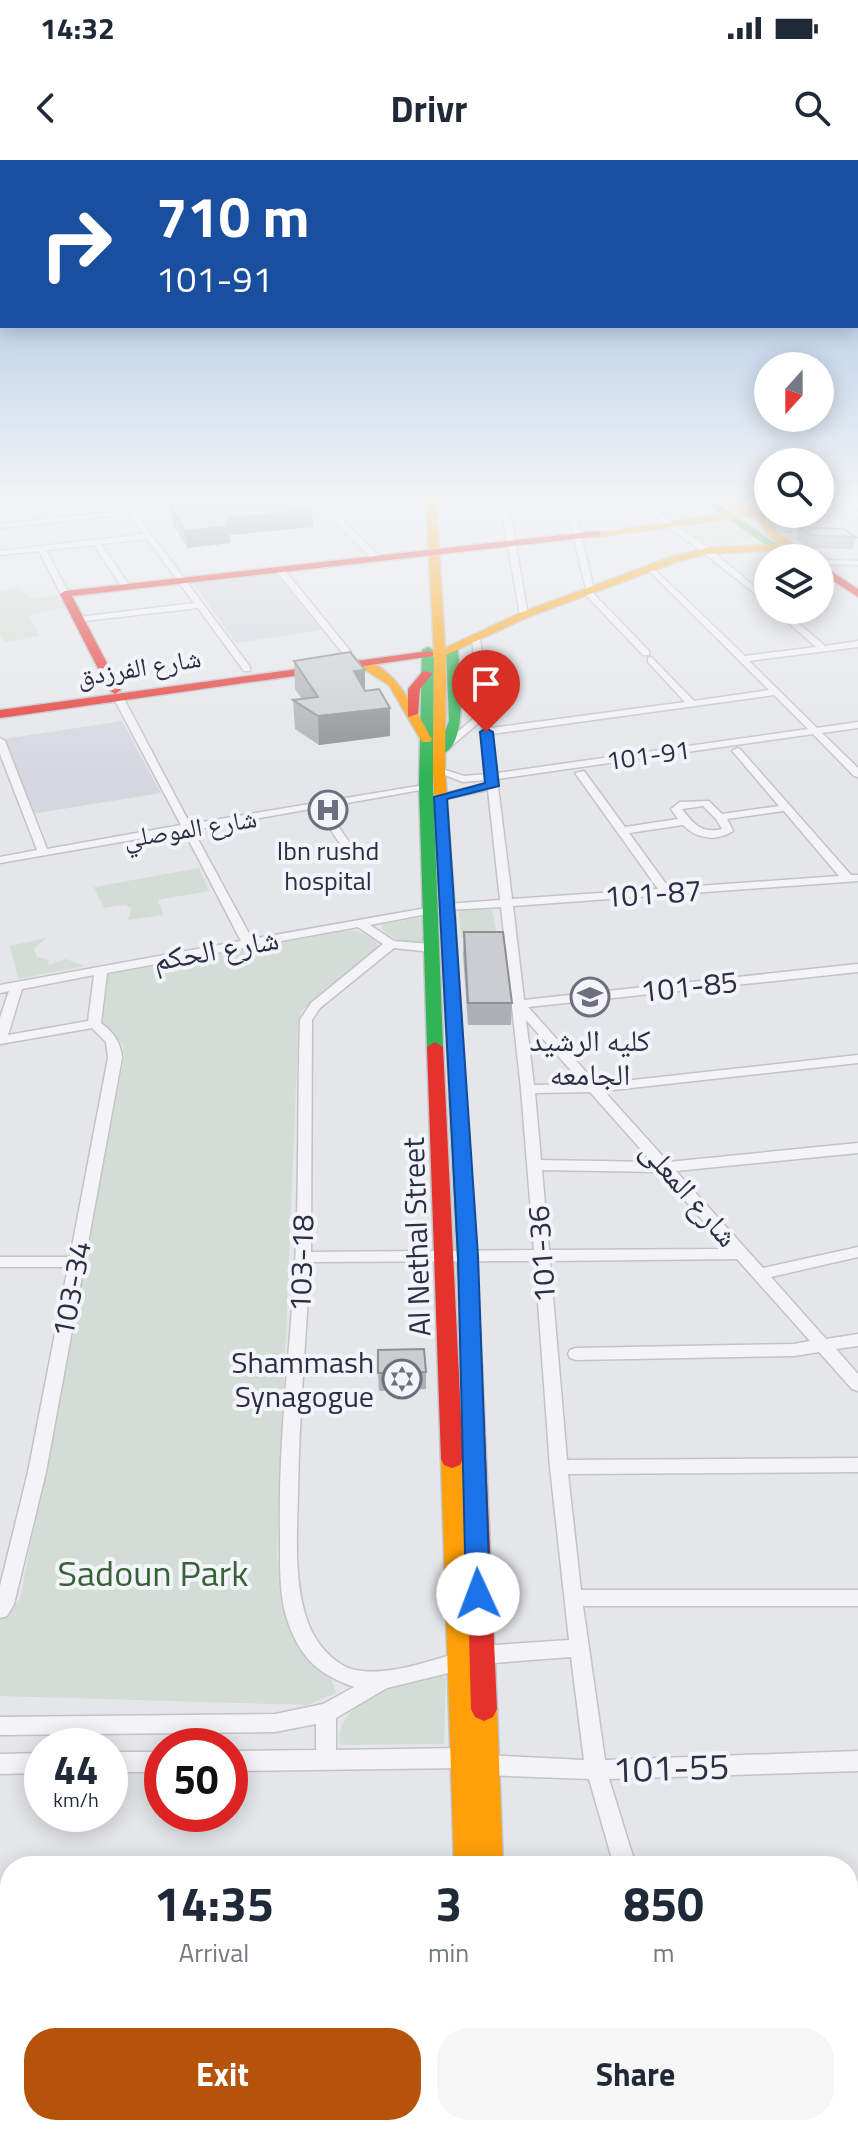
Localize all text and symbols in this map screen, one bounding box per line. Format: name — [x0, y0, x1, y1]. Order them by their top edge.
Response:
text: 14:32 — [40, 5, 115, 51]
text: Drivr — [391, 81, 467, 136]
icon: back — [24, 86, 68, 130]
icon: search — [790, 86, 834, 130]
text: 710 m — [156, 174, 309, 259]
icon: right — [24, 192, 128, 296]
text: 101-91 — [156, 251, 273, 306]
north arrow — [754, 352, 834, 432]
map controls — [754, 352, 834, 624]
button: search — [754, 448, 834, 528]
button: layers — [754, 544, 834, 624]
street label: شارع الفرزدق — [74, 638, 204, 696]
pin — [452, 650, 520, 732]
icon: arrive — [464, 662, 508, 706]
street label: 101-91 — [604, 730, 692, 780]
hospital icon: Ibn rushd hospital — [307, 789, 349, 831]
street label: شارع الموصلي — [121, 798, 260, 859]
place label: Ibn rushd hospital — [277, 831, 379, 900]
street label: 101-87 — [603, 867, 703, 919]
street label: شارع الحكم — [150, 915, 282, 983]
street label: 101-85 — [638, 958, 740, 1014]
school or university icon: كليه الرشيد الجامعه — [569, 976, 611, 1018]
place label: كليه الرشيد الجامعه — [529, 1017, 651, 1097]
street label: شارع المعلى — [630, 1129, 750, 1257]
street label: Al Nethal Street — [390, 1136, 442, 1337]
street label: 101-36 — [515, 1204, 567, 1304]
street label: 103-18 — [276, 1214, 326, 1312]
street label: 103-34 — [39, 1237, 103, 1341]
place label: Shammash Synagogue — [231, 1339, 374, 1419]
synagogue icon: Shammash Synagogue — [381, 1358, 423, 1400]
park label: Sadoun Park — [58, 1545, 248, 1600]
position arrow — [436, 1552, 520, 1636]
speed limit sign: 50 — [144, 1728, 248, 1832]
street label: 101-55 — [612, 1737, 730, 1797]
text: 44 — [54, 1739, 98, 1800]
text: km/h — [53, 1784, 99, 1815]
text: 14:35 — [154, 1867, 274, 1940]
text: 3 — [435, 1867, 462, 1940]
text: 850 — [623, 1867, 704, 1940]
text: Arrival — [179, 1933, 249, 1972]
text: min — [428, 1933, 469, 1972]
text: m — [653, 1933, 675, 1972]
button: Exit — [24, 2028, 421, 2120]
button: Share — [437, 2028, 834, 2120]

